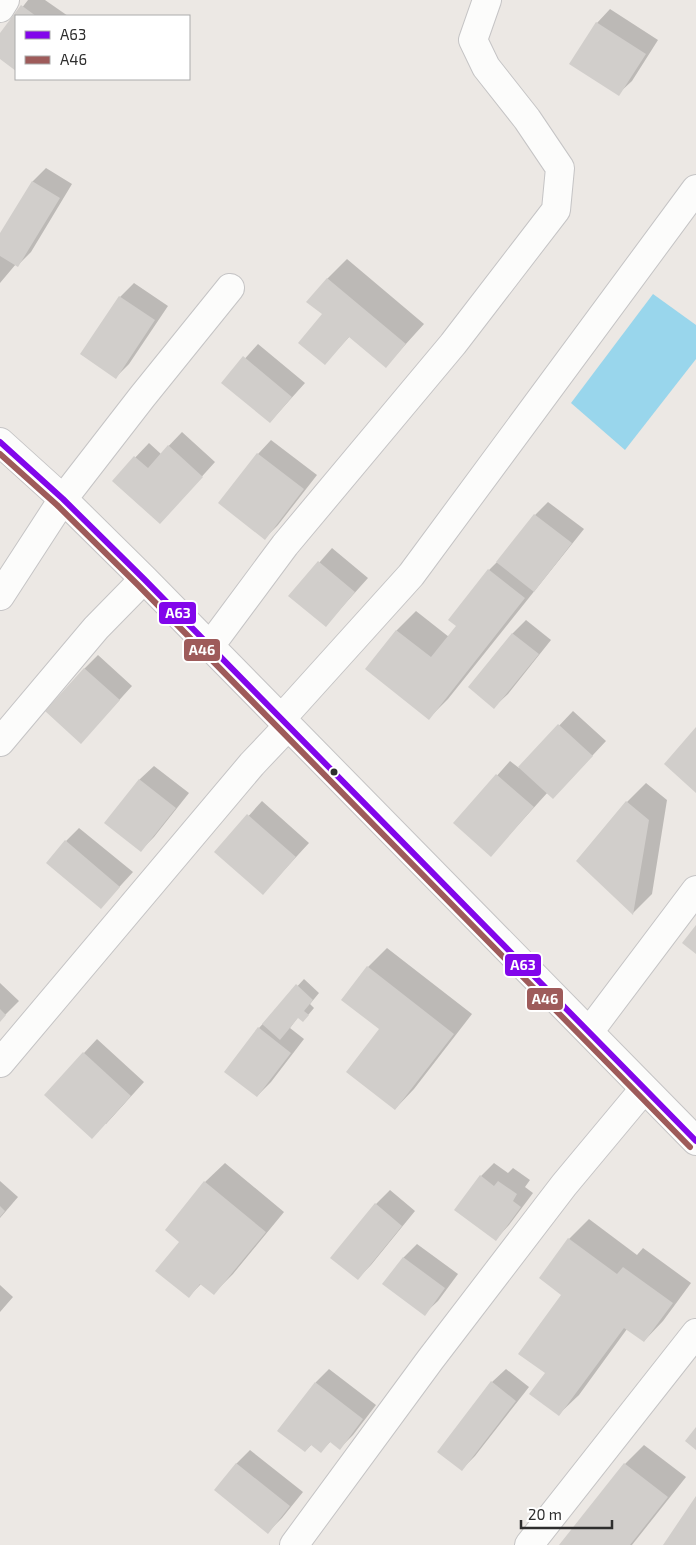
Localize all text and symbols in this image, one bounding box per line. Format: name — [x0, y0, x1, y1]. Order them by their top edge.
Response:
legend — [15, 15, 190, 80]
text: A63 — [60, 25, 86, 43]
text: A46 — [60, 50, 87, 68]
line badge: A63 — [158, 601, 197, 625]
text: A63 — [165, 604, 191, 621]
line badge: A46 — [183, 638, 221, 662]
text: A46 — [189, 641, 215, 658]
unlabelled marker — [329, 767, 339, 777]
line badge: A63 — [504, 953, 542, 977]
text: A63 — [510, 956, 536, 973]
line badge: A46 — [526, 987, 564, 1011]
text: A46 — [532, 990, 558, 1007]
scale bar — [521, 1498, 612, 1530]
text: 20 m — [528, 1505, 562, 1523]

